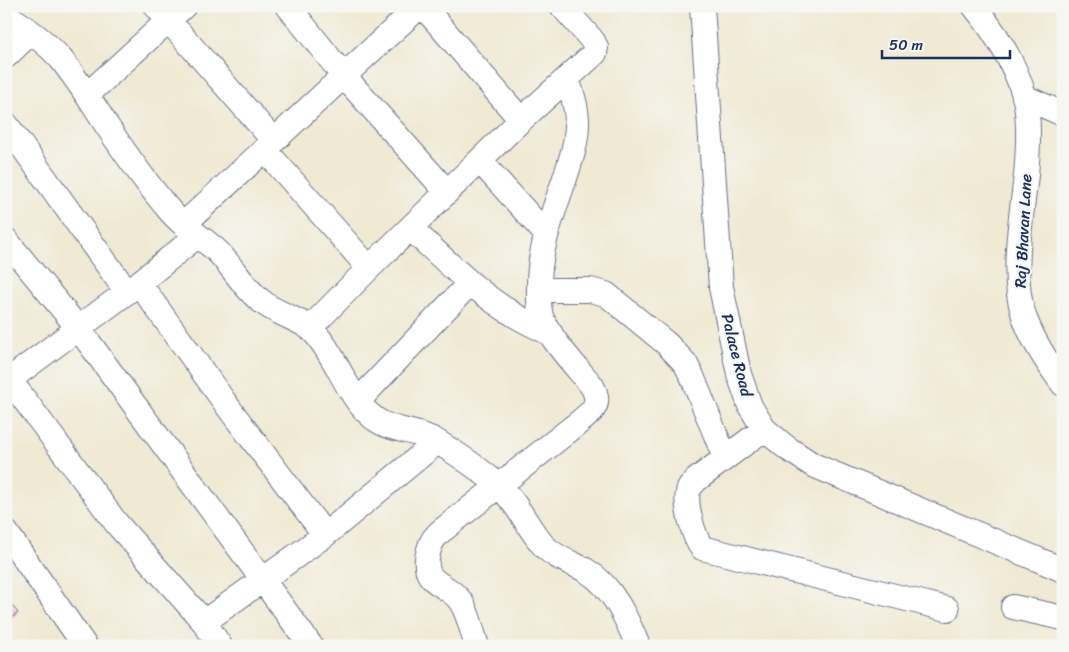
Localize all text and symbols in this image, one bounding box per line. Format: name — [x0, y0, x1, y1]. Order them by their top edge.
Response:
scale bar — [882, 28, 1009, 60]
text: 50 m — [889, 32, 924, 58]
street label: Raj Bhavan Lane — [1006, 173, 1040, 289]
street label: Palace Road — [713, 310, 762, 401]

